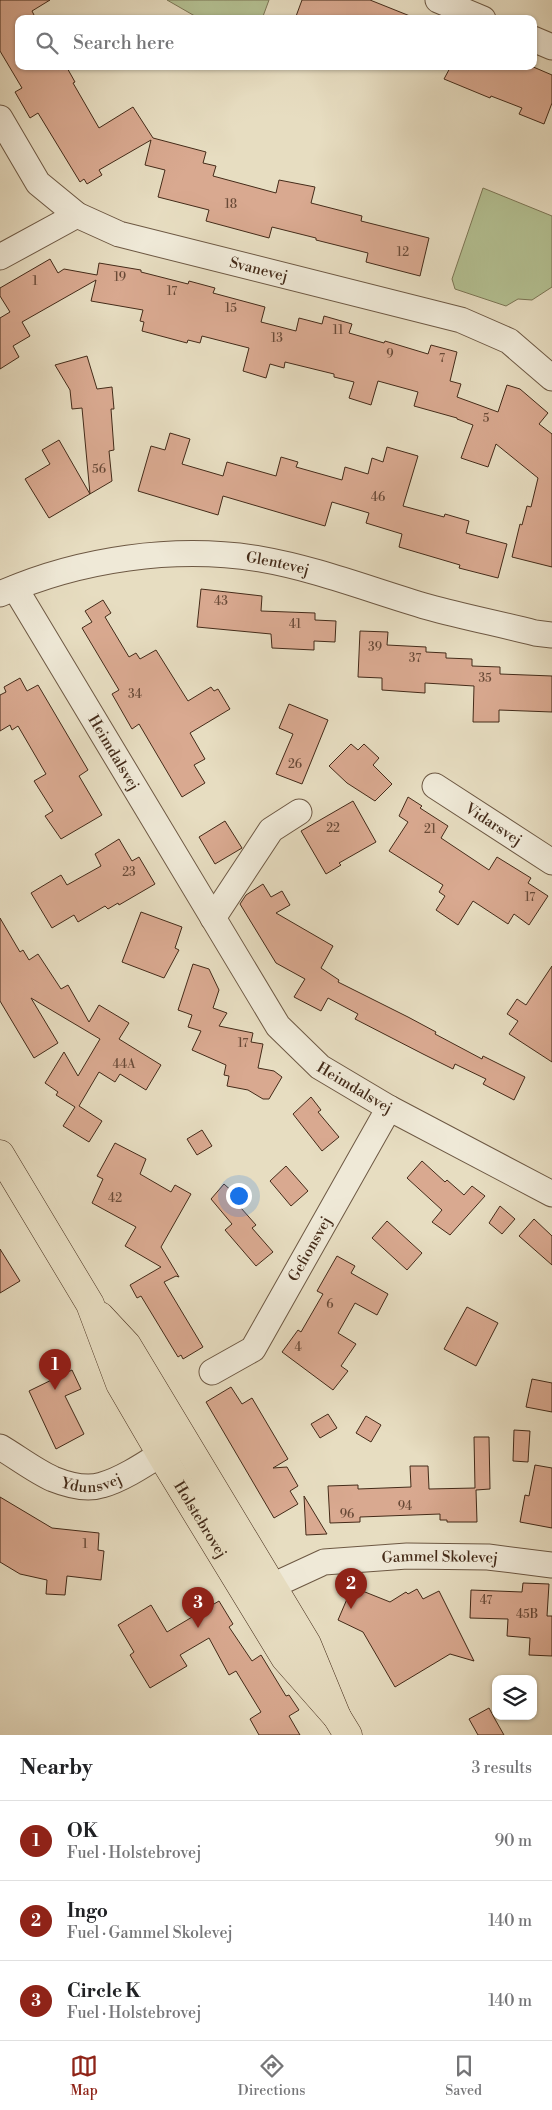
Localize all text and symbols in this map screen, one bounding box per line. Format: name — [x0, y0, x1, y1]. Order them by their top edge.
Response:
search box — [15, 15, 537, 70]
icon: search — [33, 29, 61, 57]
text: Search here — [73, 31, 174, 55]
house number: 18 — [225, 197, 237, 212]
house number: 12 — [397, 245, 409, 260]
street label: Svanevej — [227, 253, 290, 286]
house number: 19 — [114, 270, 126, 285]
house number: 1 — [32, 274, 38, 289]
house number: 17 — [167, 284, 177, 299]
house number: 15 — [225, 301, 237, 316]
house number: 11 — [333, 323, 344, 338]
house number: 13 — [271, 331, 283, 346]
house number: 9 — [386, 347, 394, 362]
house number: 7 — [439, 351, 445, 366]
house number: 5 — [483, 411, 490, 426]
house number: 56 — [92, 462, 106, 477]
house number: 46 — [371, 490, 385, 505]
street label: Glentevej — [245, 548, 312, 580]
house number: 43 — [214, 594, 228, 609]
house number: 41 — [289, 617, 302, 632]
house number: 39 — [368, 640, 382, 655]
house number: 37 — [409, 651, 421, 666]
house number: 35 — [478, 671, 492, 686]
house number: 34 — [128, 687, 142, 702]
street label: Heimdalsvej — [83, 712, 143, 794]
house number: 26 — [288, 757, 302, 772]
street label: Vidarsvej — [461, 799, 525, 850]
house number: 22 — [326, 821, 340, 836]
house number: 21 — [424, 822, 437, 837]
house number: 23 — [122, 865, 136, 880]
house number: 17 — [525, 890, 535, 905]
house number: 17 — [238, 1036, 248, 1051]
house number: 44A — [113, 1057, 136, 1072]
street label: Heimdalsvej — [313, 1058, 396, 1118]
your location — [226, 1183, 252, 1209]
house number: 42 — [108, 1191, 122, 1206]
street label: Gefionsvej — [284, 1213, 336, 1285]
house number: 6 — [326, 1297, 334, 1312]
house number: 4 — [294, 1340, 302, 1355]
pin: 1 — [39, 1349, 71, 1390]
street label: Ydunsvej — [58, 1469, 125, 1497]
street label: Holstebrovej — [169, 1478, 231, 1562]
house number: 94 — [398, 1499, 412, 1514]
house number: 96 — [340, 1507, 354, 1522]
house number: 1 — [82, 1537, 88, 1552]
street label: Gammel Skolevej — [381, 1547, 499, 1568]
pin: 2 — [335, 1568, 367, 1609]
pin: 3 — [182, 1587, 214, 1628]
house number: 47 — [480, 1593, 492, 1608]
house number: 45B — [516, 1607, 538, 1622]
map controls — [492, 1675, 537, 1720]
button: layers — [492, 1675, 537, 1720]
text: Nearby — [20, 1755, 93, 1781]
text: 3 results — [471, 1758, 532, 1778]
text: OK — [67, 1819, 98, 1843]
text: 1 — [32, 1831, 40, 1851]
text: 90 m — [494, 1831, 532, 1851]
text: Fuel · Holstebrovej — [67, 1843, 201, 1863]
text: Ingo — [67, 1899, 108, 1923]
text: 2 — [31, 1911, 41, 1931]
text: 140 m — [488, 1911, 532, 1931]
text: Fuel · Gammel Skolevej — [67, 1923, 233, 1943]
text: Circle K — [67, 1979, 141, 2003]
text: 3 — [31, 1991, 41, 2011]
text: 140 m — [488, 1991, 532, 2011]
text: Fuel · Holstebrovej — [67, 2003, 201, 2023]
tab: Map — [70, 2052, 98, 2100]
tab: Directions — [238, 2052, 305, 2100]
tab: Saved — [445, 2052, 482, 2100]

